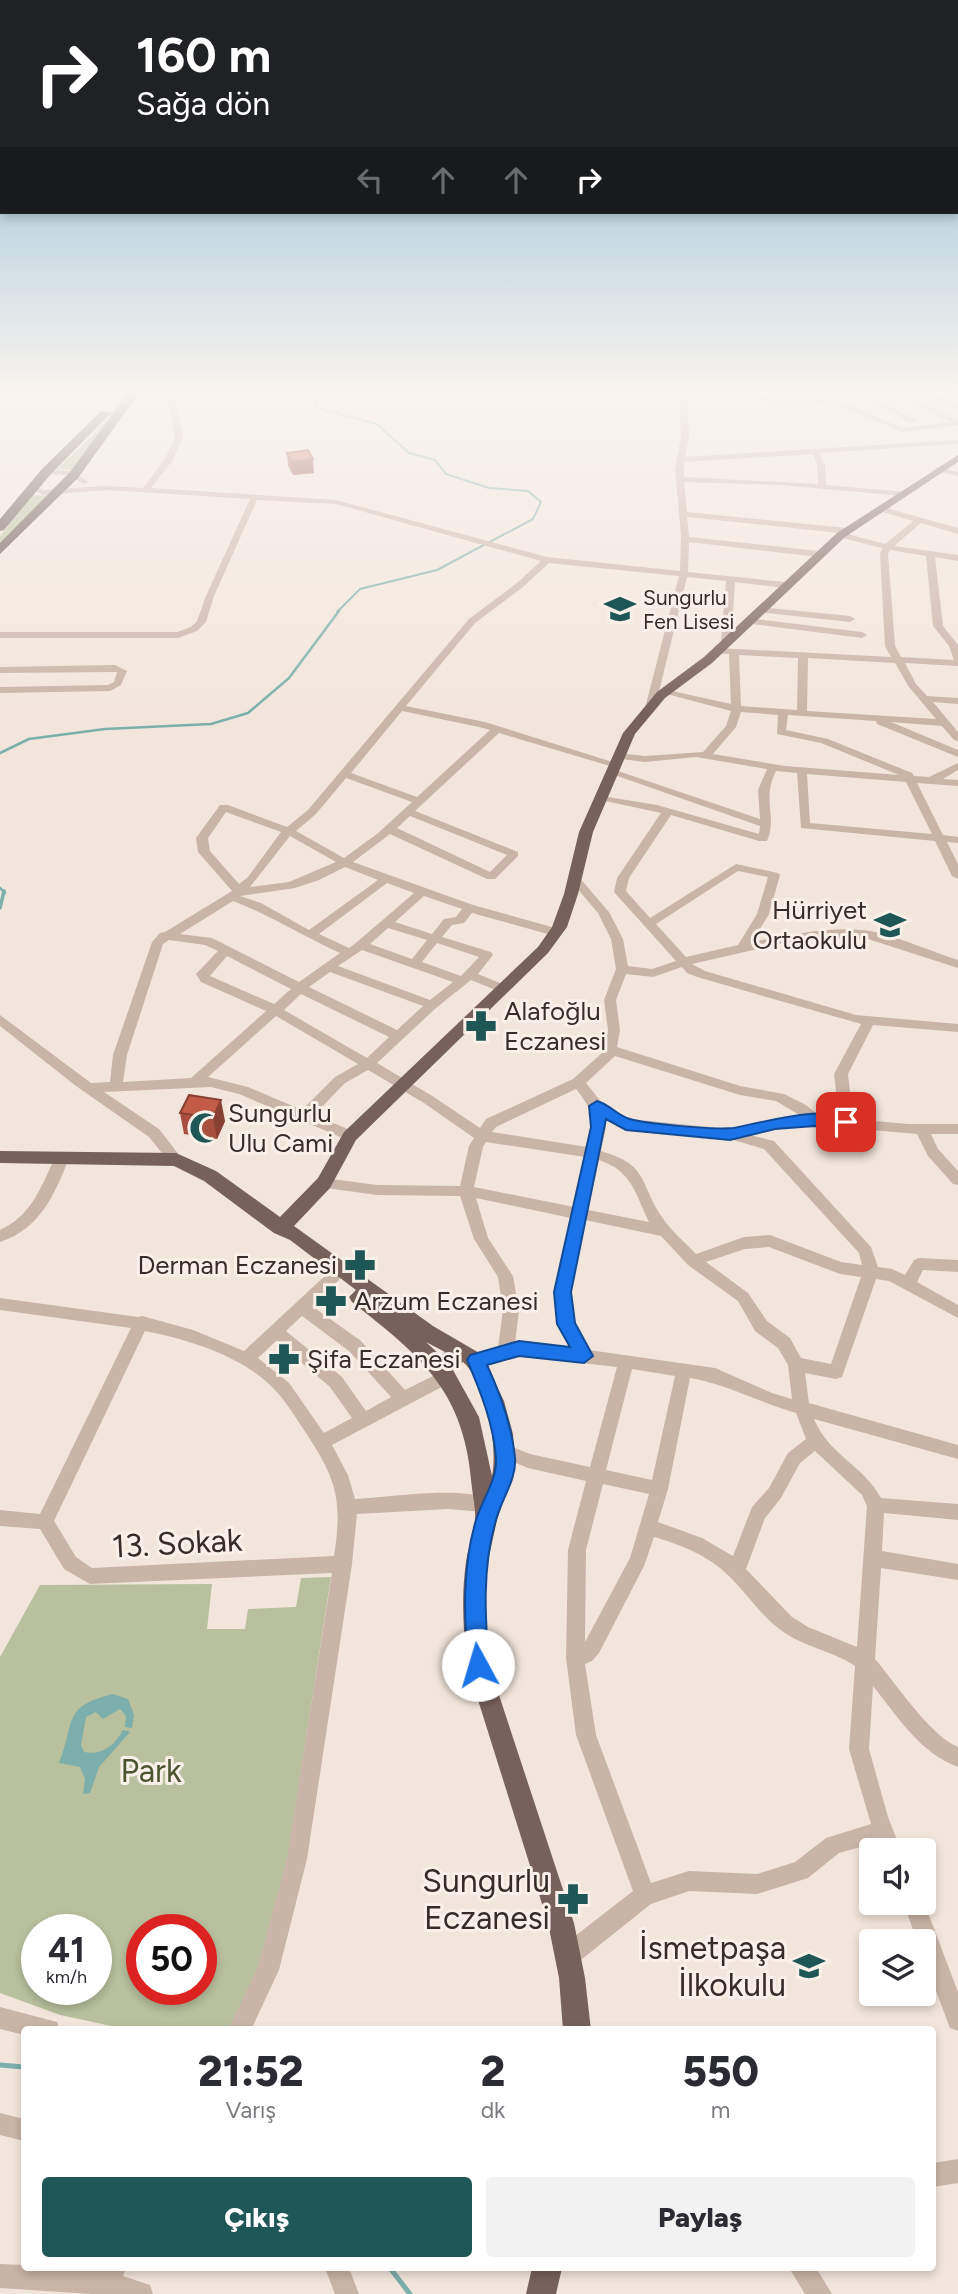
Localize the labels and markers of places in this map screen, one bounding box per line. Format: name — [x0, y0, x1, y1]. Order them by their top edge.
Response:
place label: Sungurlu Fen Lisesi — [643, 585, 734, 634]
school or university icon: Sungurlu Fen Lisesi — [603, 592, 637, 626]
place label: Hürriyet Ortaokulu — [753, 894, 867, 956]
school or university icon: Hürriyet Ortaokulu — [873, 908, 907, 942]
place label: Alafoğlu Eczanesi — [504, 995, 606, 1057]
pharmacy icon: Alafoğlu Eczanesi — [464, 1009, 498, 1043]
pin — [816, 1092, 876, 1152]
place label: Sungurlu Ulu Cami — [228, 1097, 333, 1159]
mosque icon: Sungurlu Ulu Cami — [188, 1111, 222, 1145]
pharmacy icon: Derman Eczanesi — [343, 1248, 377, 1282]
place label: Derman Eczanesi — [137, 1249, 337, 1281]
pharmacy icon: Arzum Eczanesi — [314, 1284, 348, 1318]
place label: Arzum Eczanesi — [354, 1285, 539, 1317]
pharmacy icon: Şifa Eczanesi — [267, 1342, 301, 1376]
place label: Şifa Eczanesi — [307, 1343, 461, 1375]
place label: Sungurlu Eczanesi — [422, 1862, 550, 1937]
pharmacy icon: Sungurlu Eczanesi — [556, 1882, 590, 1916]
place label: İsmetpaşa İlkokulu — [639, 1929, 786, 2004]
school or university icon: İsmetpaşa İlkokulu — [792, 1949, 826, 1983]

